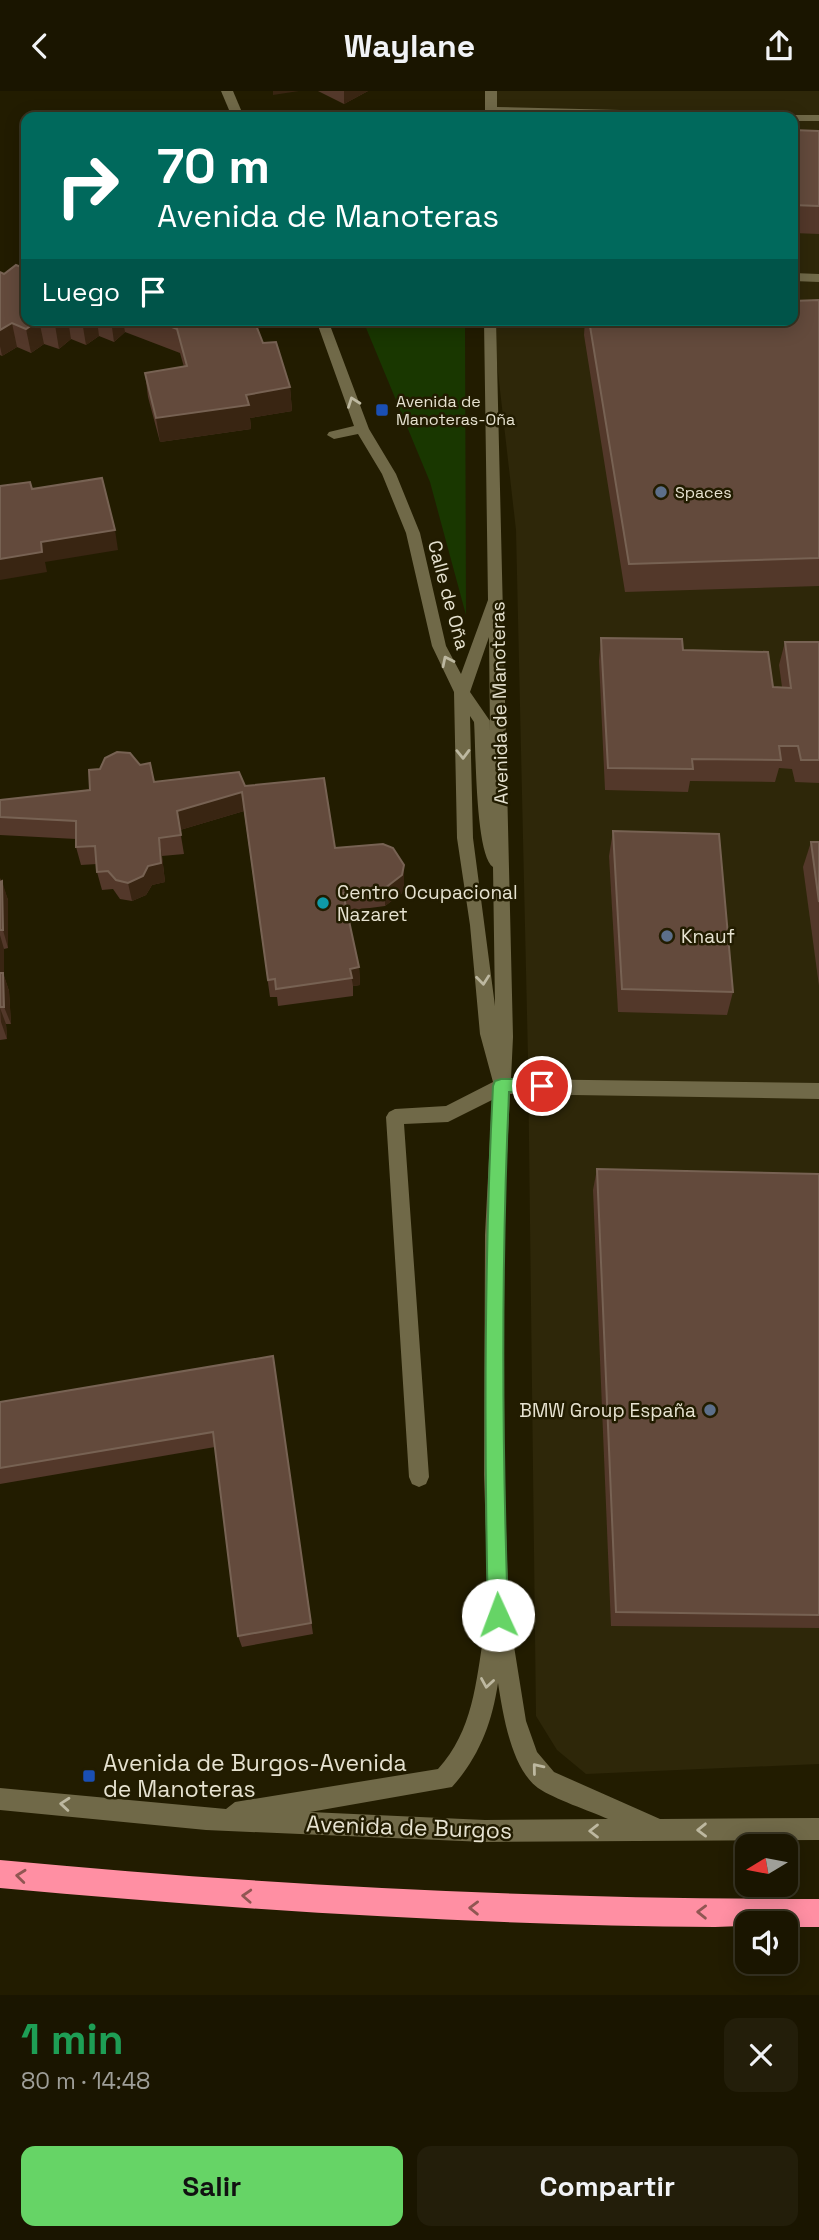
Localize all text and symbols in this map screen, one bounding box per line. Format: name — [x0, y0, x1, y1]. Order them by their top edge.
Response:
text: Waylane — [344, 26, 475, 66]
icon: back — [21, 27, 59, 65]
icon: share — [760, 27, 798, 65]
text: 70 m — [157, 135, 270, 197]
icon: right — [42, 140, 133, 231]
text: Avenida de Manoteras — [157, 196, 499, 236]
icon: arrive — [134, 273, 172, 311]
text: Luego — [42, 275, 120, 309]
place label: Avenida de Manoteras-Oña — [396, 391, 515, 430]
one-way arrow — [347, 397, 361, 409]
marker: Avenida de Manoteras-Oña — [374, 402, 390, 418]
place label: Spaces — [675, 482, 732, 503]
marker: Spaces — [653, 484, 669, 500]
street label: Calle de Oña — [422, 538, 475, 653]
street label: Avenida de Manoteras — [485, 601, 514, 805]
one-way arrow — [441, 656, 455, 668]
one-way arrow — [455, 749, 471, 760]
place label: Centro Ocupacional Nazaret — [337, 880, 518, 927]
marker: Centro Ocupacional Nazaret — [315, 895, 331, 911]
place label: Knauf — [681, 924, 735, 949]
marker: Knauf — [659, 928, 675, 944]
one-way arrow — [475, 975, 490, 986]
pin — [512, 1056, 572, 1116]
icon: arrive — [523, 1067, 561, 1105]
place label: BMW Group España — [519, 1398, 696, 1423]
marker: BMW Group España — [702, 1402, 718, 1418]
position arrow — [461, 1578, 535, 1652]
one-way arrow — [480, 1677, 495, 1689]
place label: Avenida de Burgos-Avenida de Manoteras — [103, 1748, 407, 1804]
one-way arrow — [532, 1764, 545, 1776]
marker: Avenida de Burgos-Avenida de Manoteras — [81, 1768, 97, 1784]
one-way arrow — [59, 1797, 70, 1812]
street label: Avenida de Burgos — [305, 1808, 513, 1846]
one-way arrow — [696, 1822, 707, 1838]
one-way arrow — [588, 1823, 599, 1839]
north arrow — [735, 1834, 798, 1897]
map controls — [735, 1834, 798, 1974]
one-way arrow — [15, 1869, 26, 1884]
one-way arrow — [241, 1889, 252, 1904]
one-way arrow — [469, 1900, 479, 1916]
one-way arrow — [696, 1904, 707, 1919]
button: sound — [735, 1911, 798, 1974]
text: 1 min — [21, 2013, 124, 2066]
button: close — [724, 2018, 798, 2092]
text: 80 m · 14:48 — [21, 2066, 150, 2096]
button: Salir — [21, 2146, 403, 2226]
button: Compartir — [417, 2146, 798, 2226]

